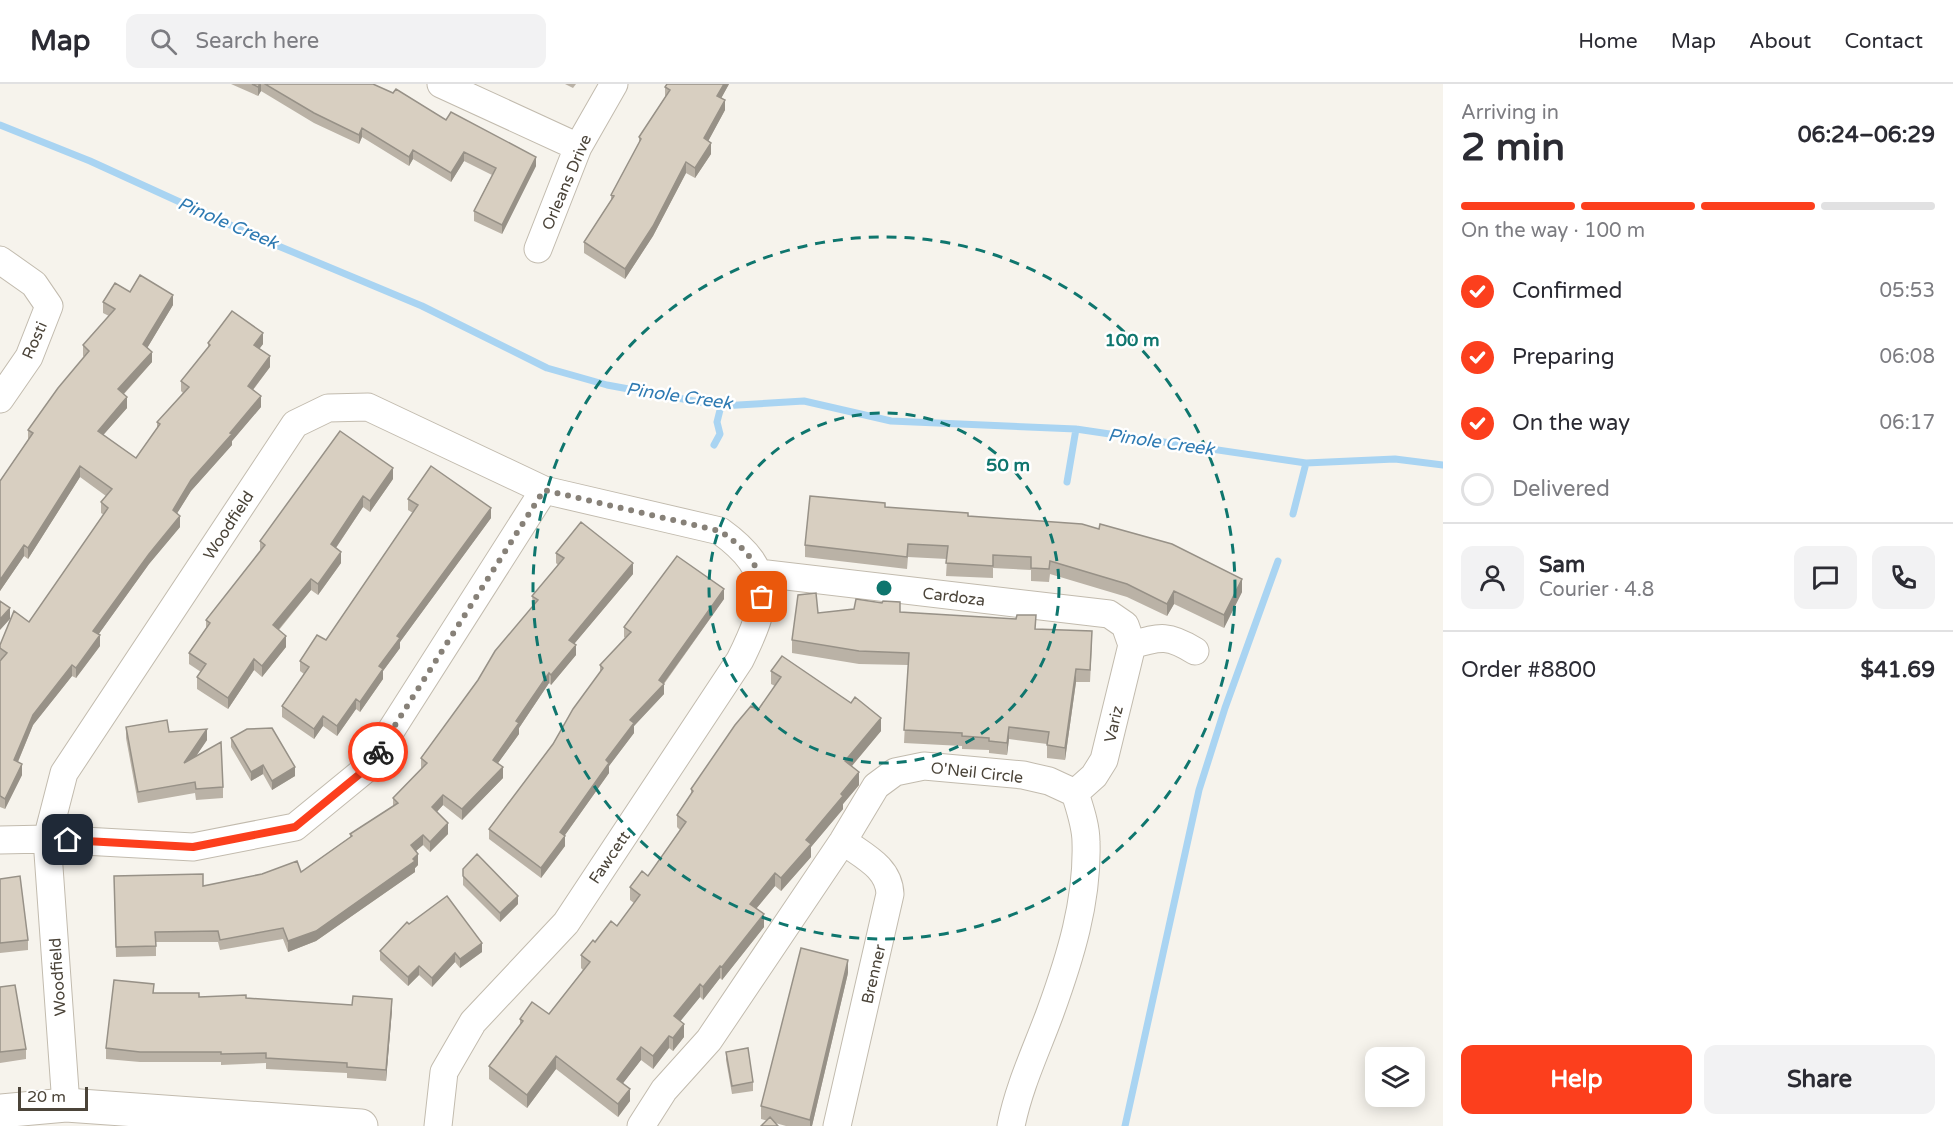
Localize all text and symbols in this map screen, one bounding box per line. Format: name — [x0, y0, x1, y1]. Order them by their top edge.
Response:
search box — [126, 14, 546, 68]
text: Map — [30, 24, 90, 58]
icon: search — [147, 25, 180, 58]
text: Search here — [195, 28, 319, 54]
text: Home — [1578, 29, 1638, 54]
text: Map — [1671, 29, 1716, 54]
text: About — [1749, 29, 1811, 54]
text: Contact — [1844, 29, 1923, 54]
text: Arriving in — [1461, 101, 1559, 125]
text: 06:24–06:29 — [1798, 122, 1935, 148]
text: 2 min — [1461, 124, 1565, 171]
street label: Orleans Drive — [538, 132, 596, 233]
water label: Pinole Creek — [175, 192, 283, 254]
text: On the way · 100 m — [1461, 219, 1645, 243]
icon: check — [1461, 275, 1494, 308]
text: Confirmed — [1512, 278, 1622, 304]
text: 05:53 — [1880, 279, 1935, 303]
street label: Rosti — [18, 319, 52, 362]
text: 100 m — [1104, 329, 1160, 351]
icon: check — [1461, 341, 1494, 374]
text: Preparing — [1512, 344, 1615, 370]
text: 06:08 — [1880, 345, 1935, 369]
water label: Pinole Creek — [625, 378, 735, 414]
icon: check — [1461, 407, 1494, 440]
text: On the way — [1512, 410, 1630, 436]
text: 06:17 — [1880, 411, 1935, 435]
water label: Pinole Creek — [1107, 424, 1217, 460]
text: 50 m — [986, 454, 1030, 476]
text: Delivered — [1512, 476, 1610, 502]
street label: Woodfield — [199, 487, 259, 564]
button: person — [1461, 546, 1524, 609]
button: chat — [1794, 546, 1857, 609]
button: phone — [1872, 546, 1935, 609]
text: Sam — [1539, 552, 1585, 578]
pin — [736, 571, 787, 622]
centre of rings — [874, 578, 894, 598]
text: Courier · 4.8 — [1539, 578, 1654, 602]
icon: bag — [745, 580, 778, 613]
street label: Cardoza — [921, 583, 986, 611]
text: Order #8800 — [1461, 657, 1596, 683]
text: $41.69 — [1860, 657, 1935, 683]
street label: Variz — [1100, 704, 1128, 745]
courier — [348, 722, 408, 782]
icon: bike — [362, 736, 395, 769]
street label: O'Neil Circle — [930, 758, 1024, 788]
pin — [42, 814, 93, 865]
icon: home — [51, 823, 84, 856]
street label: Fawcett — [585, 827, 635, 888]
street label: Woodfield — [45, 937, 71, 1017]
street label: Brenner — [857, 942, 891, 1006]
button: Help — [1461, 1045, 1692, 1114]
button: Share — [1704, 1045, 1935, 1114]
map controls — [1365, 1047, 1425, 1107]
button: layers — [1365, 1047, 1425, 1107]
scale bar — [18, 1084, 88, 1112]
text: 20 m — [27, 1087, 66, 1107]

